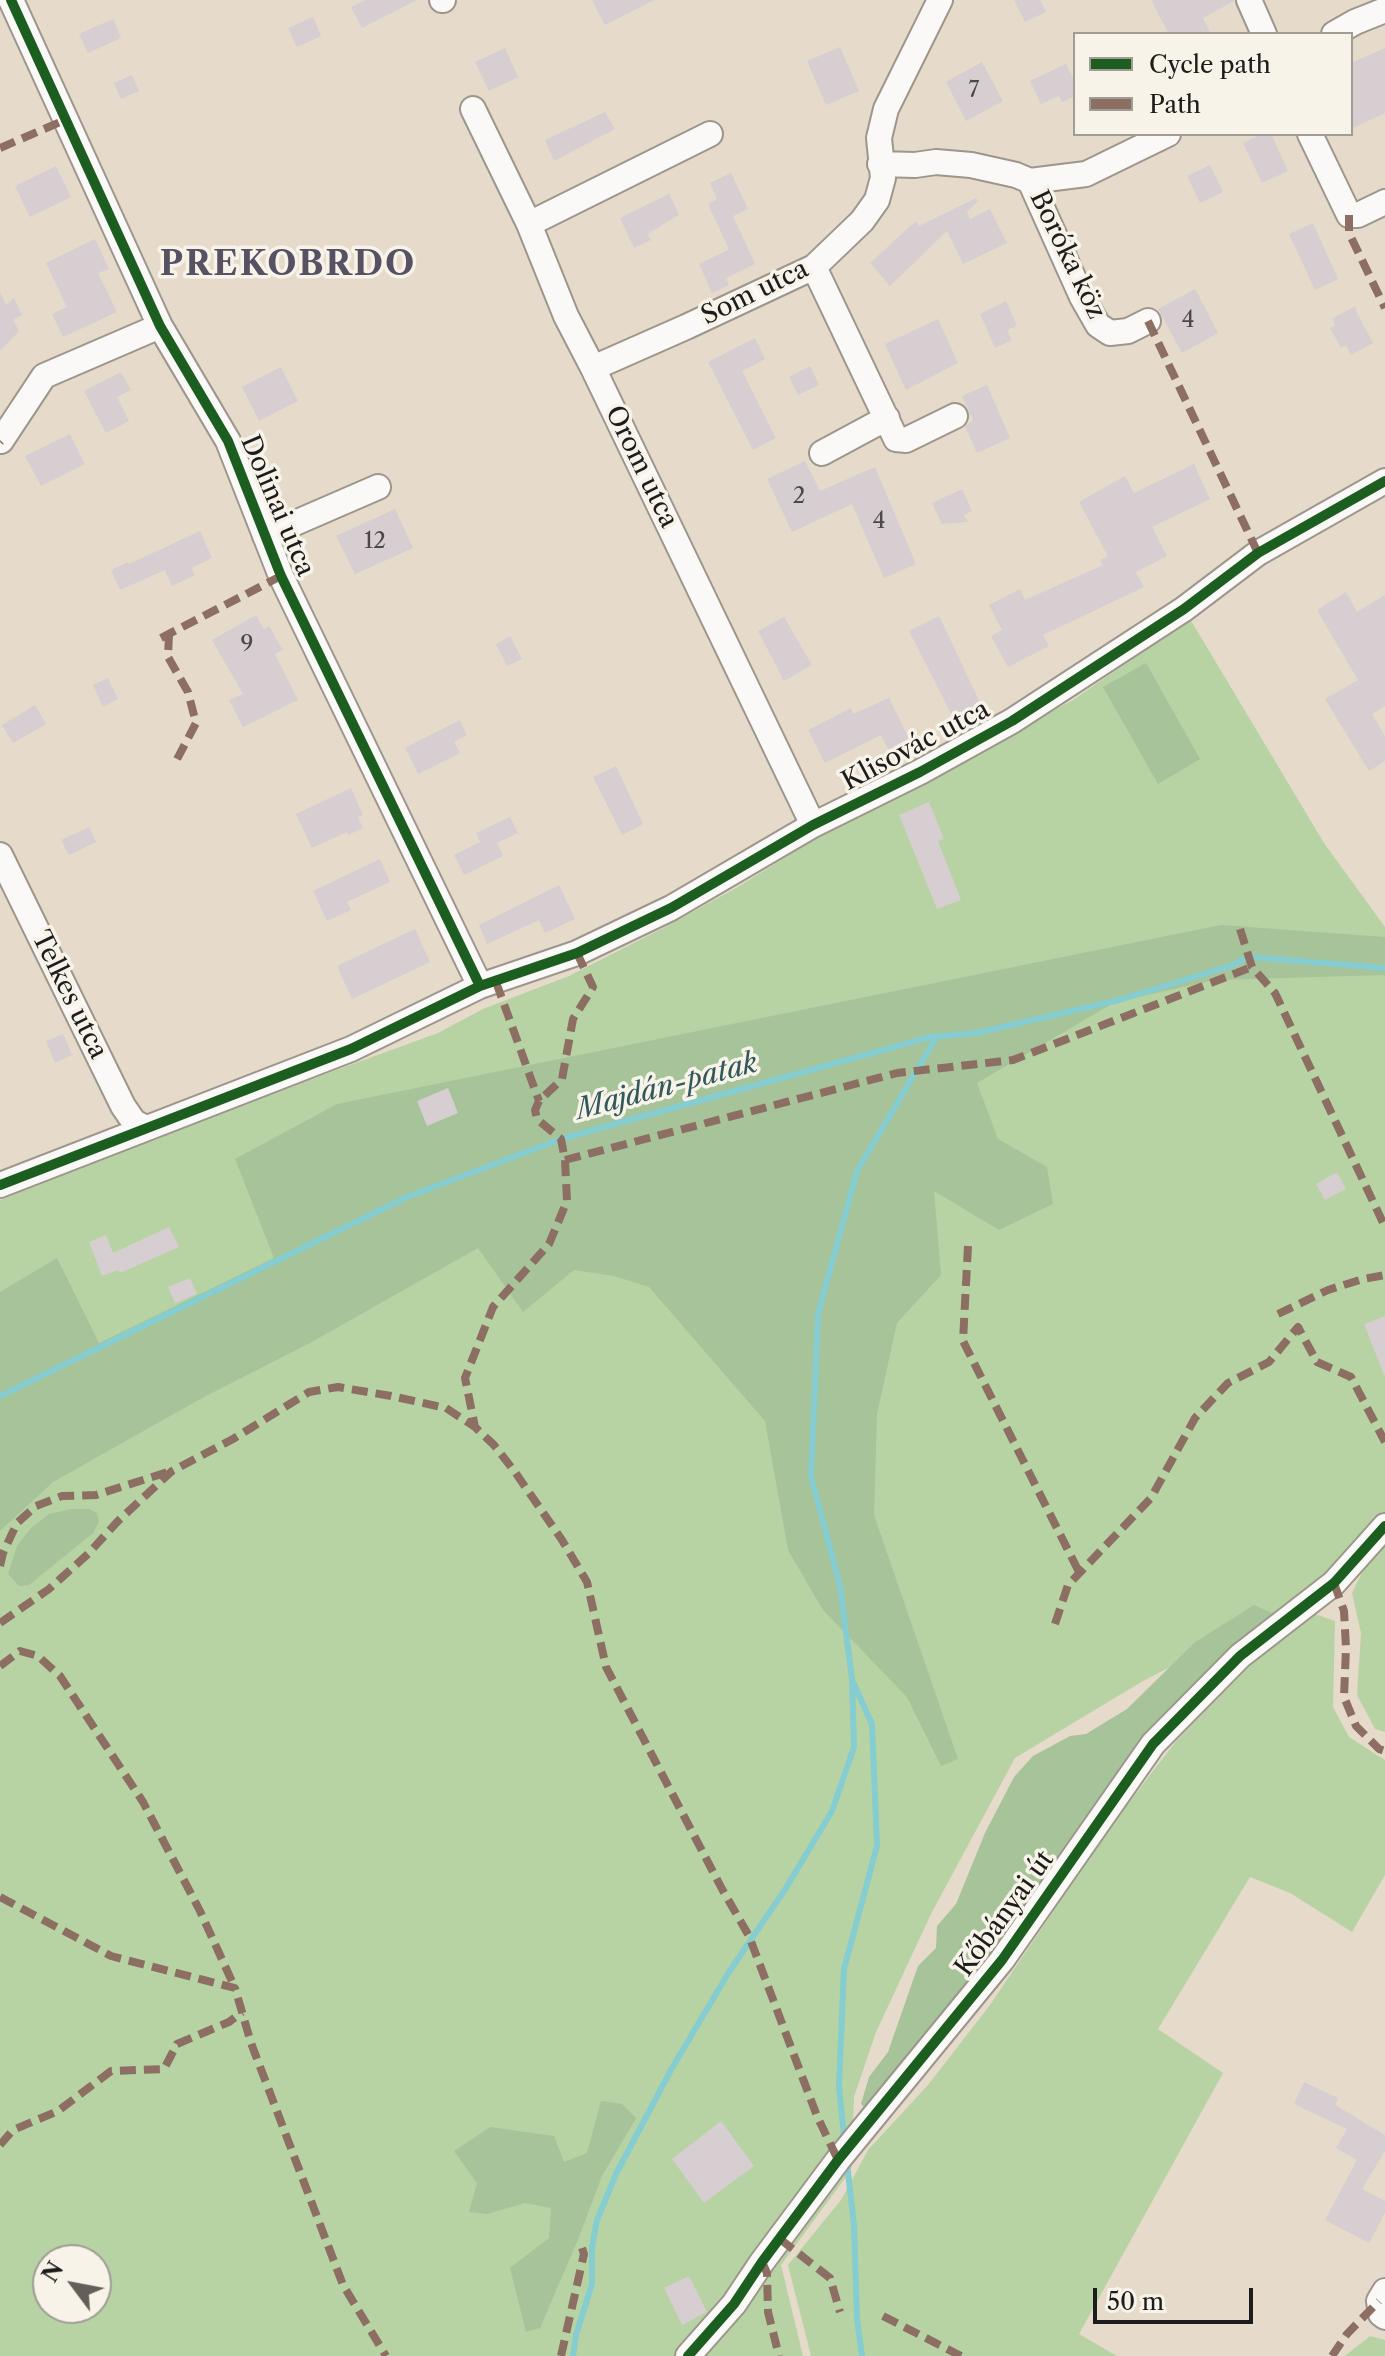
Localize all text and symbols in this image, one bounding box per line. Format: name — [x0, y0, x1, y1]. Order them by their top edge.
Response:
legend — [1073, 32, 1353, 136]
text: Cycle path — [1149, 50, 1271, 79]
house number: 7 — [969, 78, 979, 104]
text: Path — [1149, 90, 1201, 119]
street label: Boróka köz — [1022, 186, 1112, 324]
district label: PREKOBRDO — [160, 245, 416, 285]
street label: Som utca — [696, 254, 814, 332]
house number: 4 — [1182, 308, 1194, 334]
street label: Orom utca — [598, 401, 684, 533]
street label: Dolinai utca — [233, 431, 321, 581]
house number: 2 — [793, 484, 805, 510]
house number: 4 — [873, 509, 885, 535]
house number: 12 — [364, 529, 386, 555]
house number: 9 — [241, 632, 253, 658]
street label: Klisovác utca — [837, 694, 995, 798]
street label: Telkes utca — [25, 926, 113, 1064]
water label: Majdán-patak — [573, 1047, 761, 1127]
street label: Kőbányai út — [949, 1845, 1061, 1983]
north arrow — [32, 2244, 112, 2324]
text: N — [36, 2257, 69, 2287]
scale bar — [1097, 2272, 1257, 2322]
text: 50 m — [1107, 2287, 1164, 2316]

